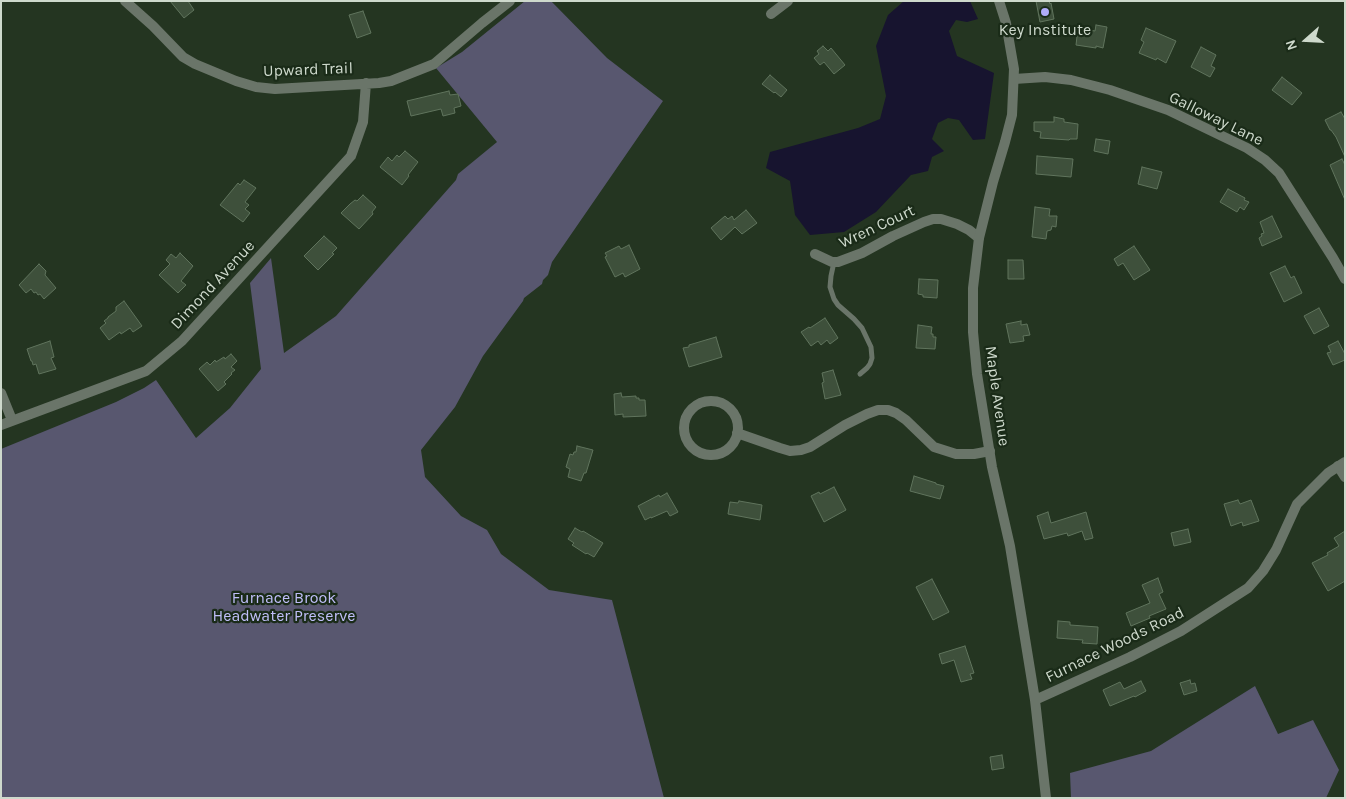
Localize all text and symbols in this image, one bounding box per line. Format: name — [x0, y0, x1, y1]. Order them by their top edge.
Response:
marker: Key Institute — [1039, 6, 1051, 18]
north arrow — [1281, 15, 1331, 65]
place label: Key Institute — [999, 20, 1091, 40]
text: N — [1282, 38, 1301, 53]
street label: Upward Trail — [263, 59, 353, 81]
street label: Galloway Lane — [1166, 88, 1266, 150]
street label: Wren Court — [836, 201, 918, 253]
street label: Dimond Avenue — [167, 237, 259, 333]
street label: Maple Avenue — [980, 345, 1014, 447]
park label: Furnace Brook Headwater Preserve — [213, 588, 355, 626]
street label: Furnace Woods Road — [1042, 603, 1188, 687]

